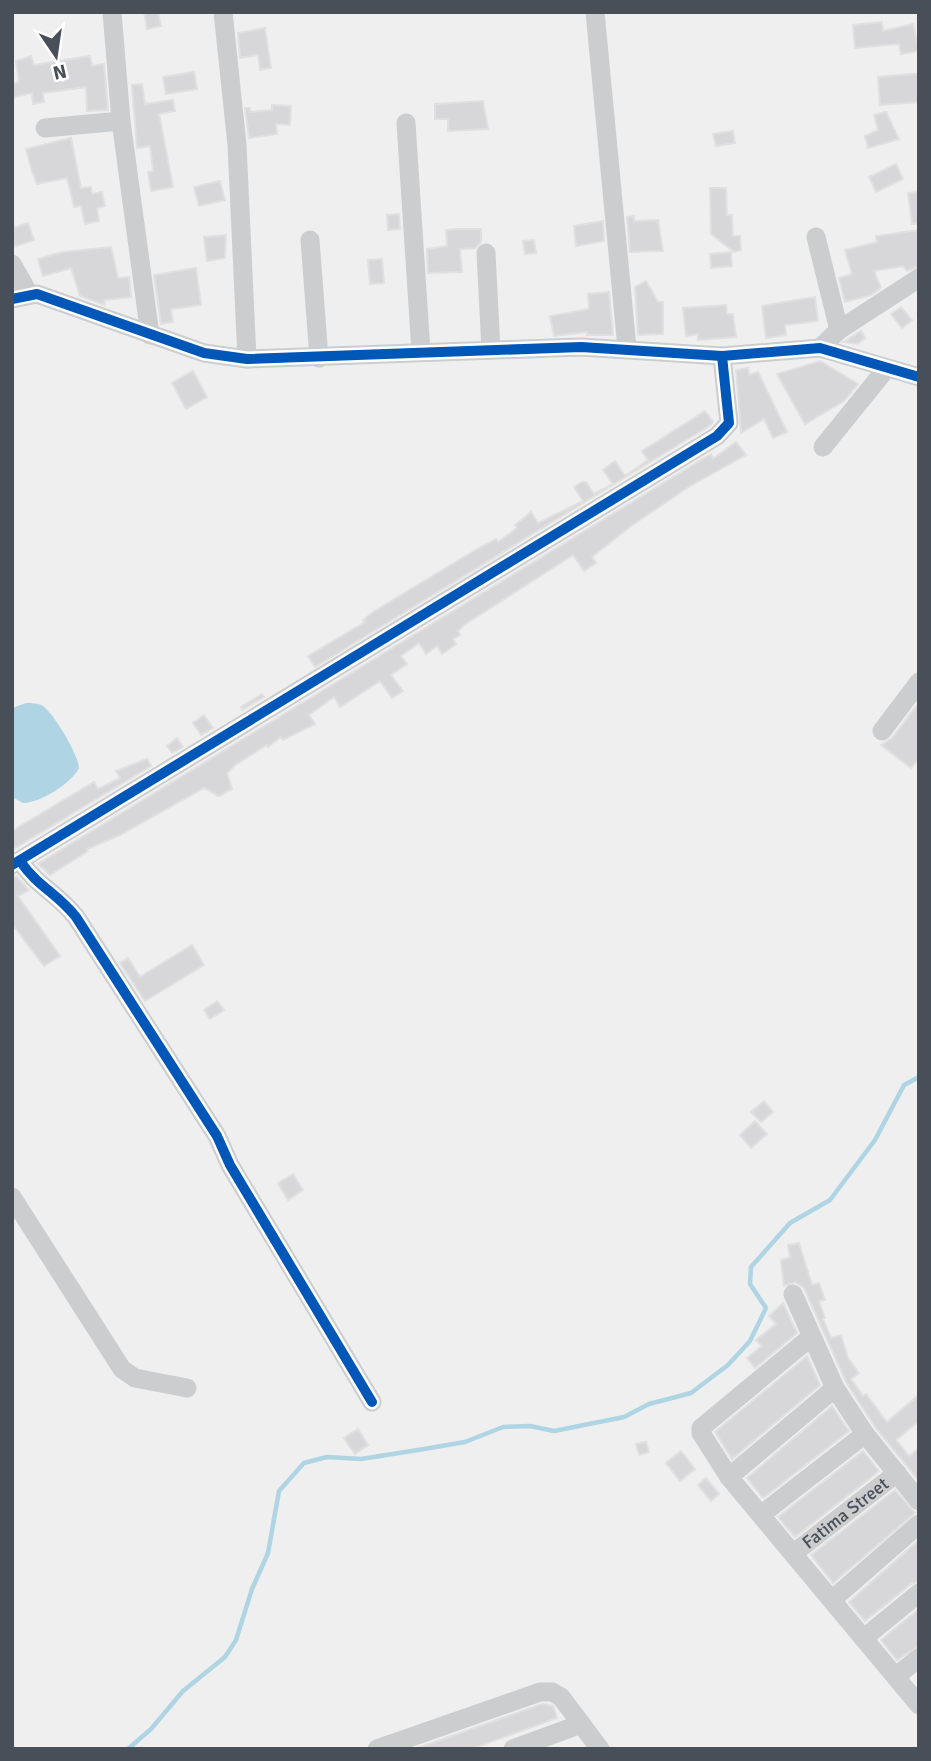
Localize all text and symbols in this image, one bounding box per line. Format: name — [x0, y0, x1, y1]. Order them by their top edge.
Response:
north arrow — [21, 21, 91, 91]
text: N — [50, 58, 69, 85]
street label: Fatima Street — [798, 1473, 893, 1554]

